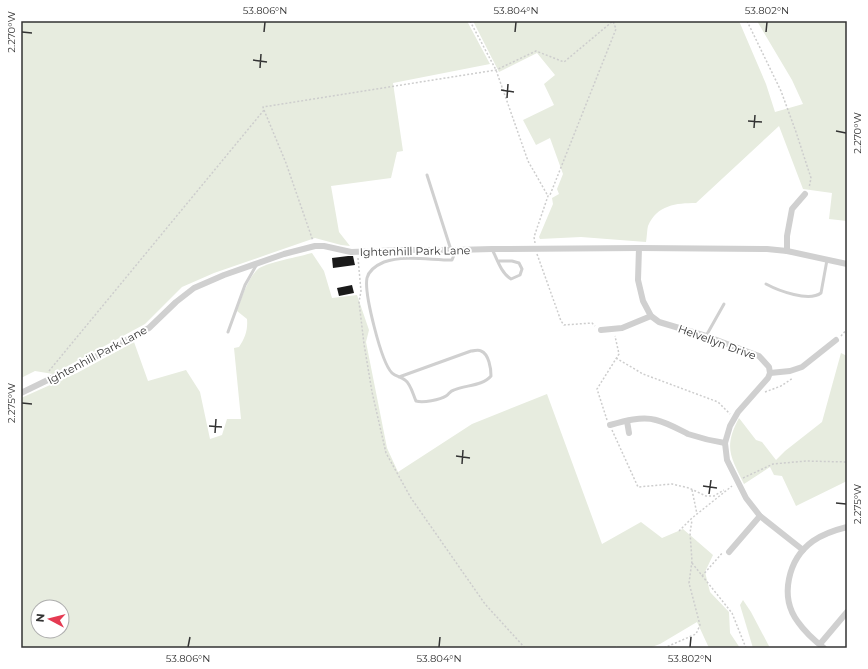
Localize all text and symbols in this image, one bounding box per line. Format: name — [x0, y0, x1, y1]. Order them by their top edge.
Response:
text: 53.806°N — [243, 4, 287, 17]
text: 53.804°N — [493, 4, 539, 17]
text: 53.802°N — [745, 4, 789, 17]
text: 2.270°W — [5, 11, 18, 53]
text: 2.270°W — [851, 112, 864, 154]
street label: Ightenhill Park Lane — [359, 243, 471, 259]
street label: Helvellyn Drive — [676, 321, 758, 363]
street label: Ightenhill Park Lane — [45, 323, 150, 387]
text: 2.275°W — [5, 383, 18, 423]
text: 2.275°W — [851, 484, 864, 524]
north arrow — [30, 599, 70, 639]
text: N — [33, 613, 48, 623]
text: 53.806°N — [166, 652, 210, 665]
text: 53.804°N — [416, 652, 462, 665]
text: 53.802°N — [668, 652, 712, 665]

